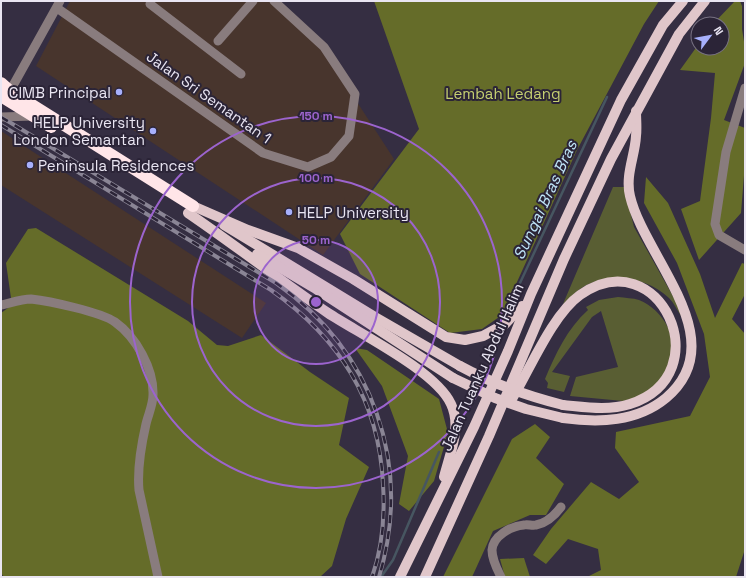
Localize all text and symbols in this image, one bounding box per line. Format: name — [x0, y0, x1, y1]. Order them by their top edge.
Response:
north arrow — [690, 16, 730, 56]
text: N — [711, 24, 726, 38]
street label: Jalan Sri Semantan 1 — [143, 47, 275, 147]
place label: CIMB Principal — [9, 83, 111, 102]
park label: Lembah Ledang — [445, 84, 561, 103]
marker: CIMB Principal — [114, 87, 124, 97]
text: 150 m — [299, 108, 333, 124]
place label: HELP University London Semantan — [13, 113, 145, 149]
marker: HELP University London Semantan — [148, 126, 158, 136]
water label: Sungai Bras Bras — [508, 137, 582, 263]
place label: Peninsula Residences — [38, 156, 194, 175]
marker: Peninsula Residences — [25, 160, 35, 170]
text: 100 m — [299, 170, 333, 186]
place label: HELP University — [297, 203, 409, 222]
marker: HELP University — [284, 207, 294, 217]
text: 50 m — [302, 232, 330, 248]
street label: Jalan Tuanku Abdul Halim — [436, 280, 528, 454]
centre of rings — [309, 295, 323, 309]

